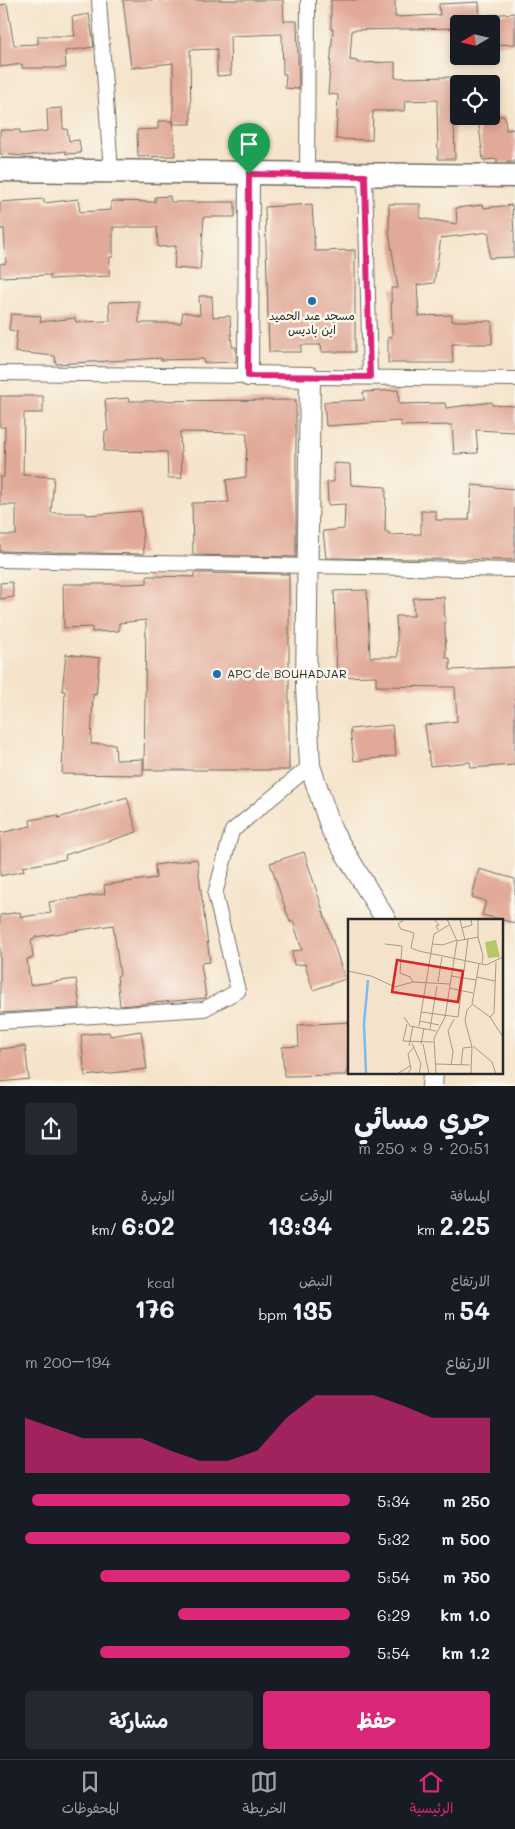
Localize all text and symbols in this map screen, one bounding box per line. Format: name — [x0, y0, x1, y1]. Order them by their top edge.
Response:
north arrow — [450, 15, 500, 65]
map controls — [450, 15, 500, 125]
button: locate — [450, 75, 500, 125]
pin — [228, 123, 270, 174]
icon: arrive — [235, 130, 263, 158]
marker: مسجد عبد الحميد ابن باديس — [306, 295, 318, 307]
place label: مسجد عبد الحميد ابن باديس — [269, 307, 355, 338]
place label: APC de BOUHADJAR — [227, 665, 347, 681]
marker: APC de BOUHADJAR — [211, 668, 223, 680]
inset map — [348, 919, 502, 1074]
text: جري مسائي — [354, 1100, 490, 1136]
button: share — [25, 1103, 77, 1155]
text: 20:51 · 9 × 250 m — [358, 1137, 490, 1158]
text: الوتيرة — [141, 1186, 175, 1205]
text: الوقت — [300, 1186, 332, 1205]
text: المسافة — [450, 1186, 490, 1205]
text: 6:02 — [122, 1209, 175, 1241]
text: 13:34 — [267, 1209, 332, 1241]
text: 2.25 — [440, 1209, 490, 1241]
text: /km — [91, 1220, 122, 1239]
text: km — [417, 1220, 440, 1239]
text: النبض — [299, 1271, 332, 1290]
text: الارتفاع — [451, 1271, 490, 1290]
text: kcal — [147, 1273, 175, 1292]
text: 176 — [135, 1292, 175, 1324]
text: 135 — [292, 1294, 332, 1326]
text: 54 — [460, 1294, 490, 1326]
text: bpm — [258, 1305, 292, 1324]
text: m — [444, 1305, 460, 1324]
text: 194–200 m — [25, 1351, 111, 1372]
text: الارتفاع — [445, 1352, 490, 1373]
text: 5:34 — [377, 1490, 410, 1511]
text: 250 m — [443, 1490, 490, 1511]
text: 5:32 — [377, 1528, 410, 1549]
text: 500 m — [442, 1528, 490, 1549]
text: 5:54 — [377, 1566, 410, 1587]
text: 750 m — [443, 1566, 490, 1587]
text: 6:29 — [377, 1604, 410, 1625]
text: 1.0 km — [441, 1604, 490, 1625]
text: 5:54 — [377, 1642, 410, 1663]
text: 1.2 km — [442, 1642, 490, 1663]
button: مشاركة — [25, 1691, 253, 1749]
button: حفظ — [263, 1691, 490, 1749]
tab: المحفوظات — [62, 1768, 119, 1821]
tab: الخريطة — [243, 1768, 286, 1821]
tab: الرئيسية — [409, 1768, 453, 1821]

